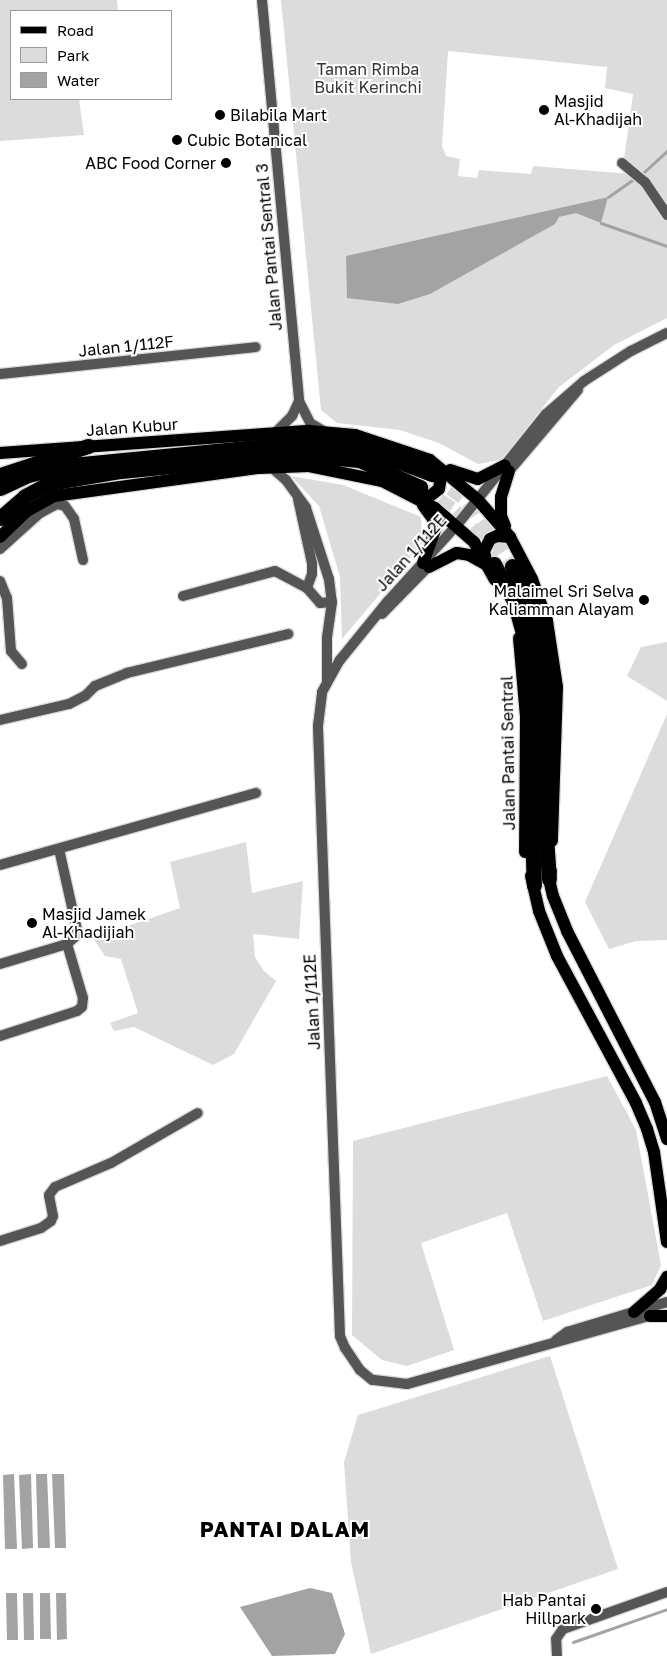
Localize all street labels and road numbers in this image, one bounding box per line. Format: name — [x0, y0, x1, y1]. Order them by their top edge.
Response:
street label: Jalan Pantai Sentral 3 — [252, 163, 286, 331]
street label: Jalan 1/112F — [77, 331, 175, 361]
street label: Jalan Kubur — [85, 414, 179, 440]
street label: Jalan 1/112E — [372, 511, 450, 595]
street label: Jalan Pantai Sentral — [497, 676, 519, 830]
street label: Jalan 1/112E — [300, 954, 324, 1050]

